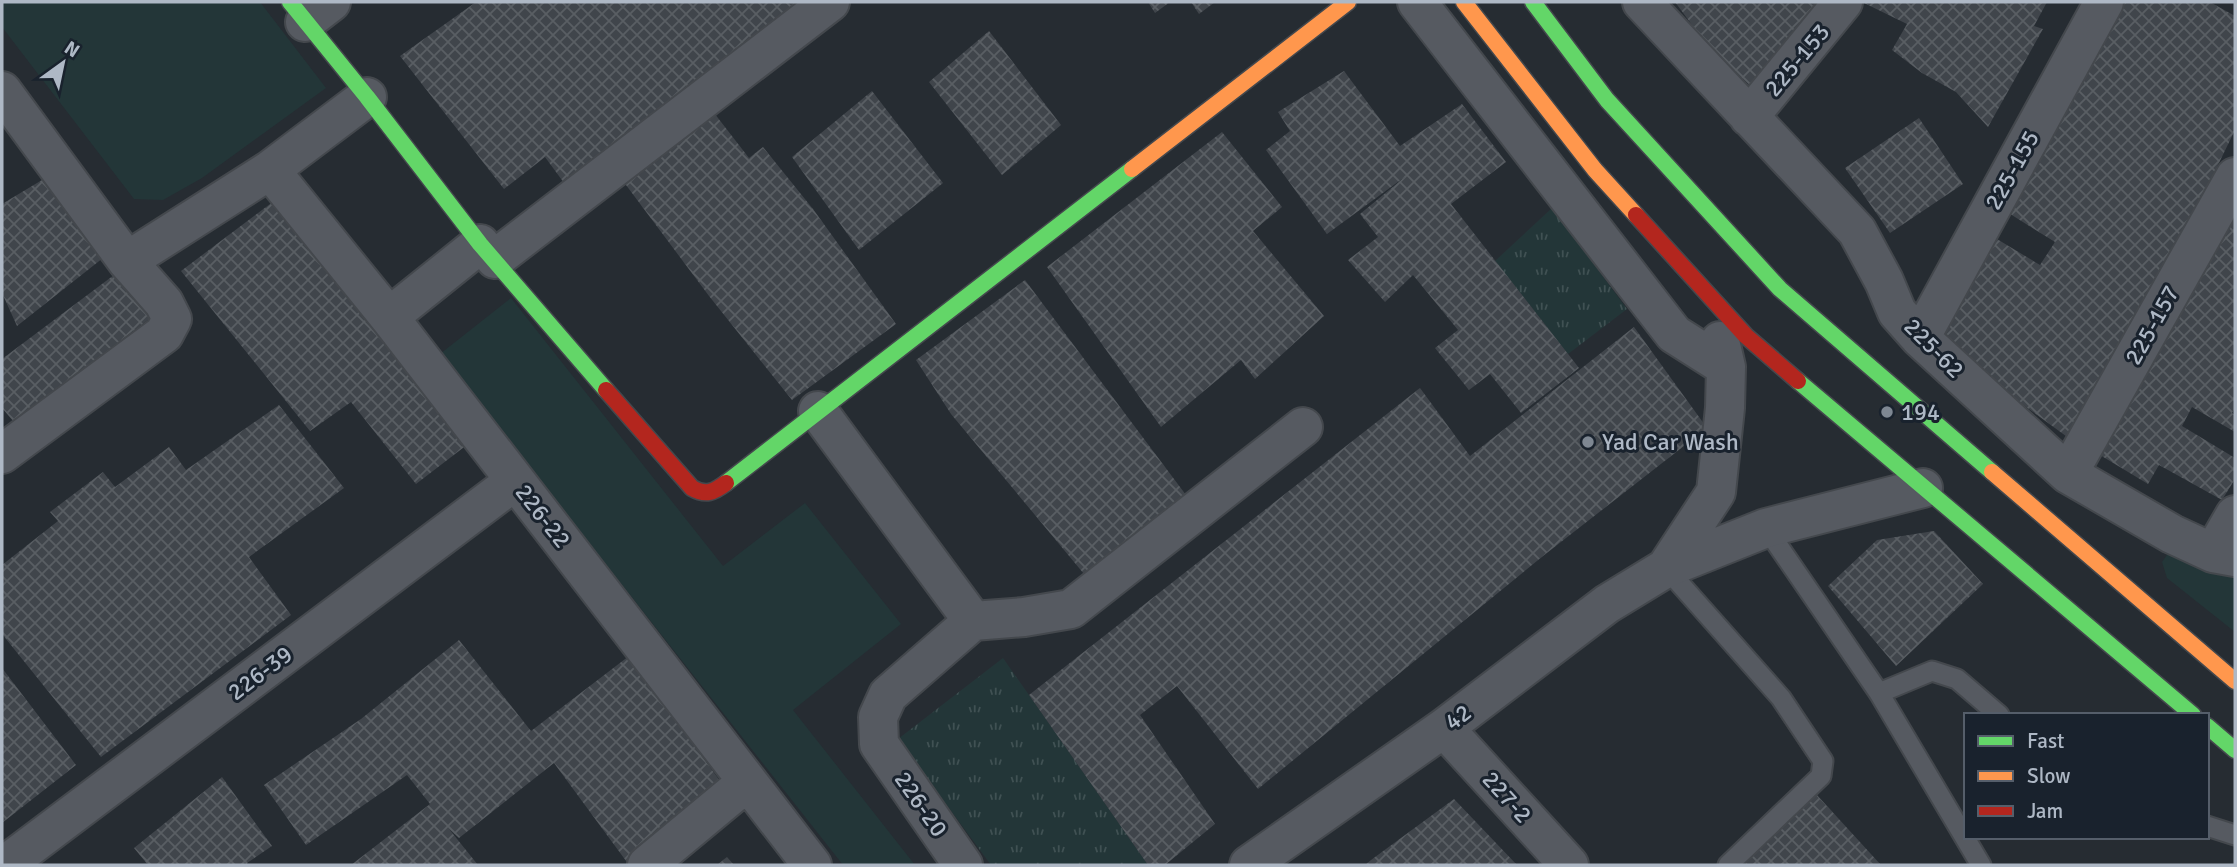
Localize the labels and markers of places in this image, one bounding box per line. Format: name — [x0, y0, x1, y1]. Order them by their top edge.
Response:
place label: 194 — [1901, 397, 1940, 427]
marker: 194 — [1879, 404, 1895, 420]
place label: Yad Car Wash — [1602, 427, 1739, 457]
marker: Yad Car Wash — [1580, 434, 1596, 450]

